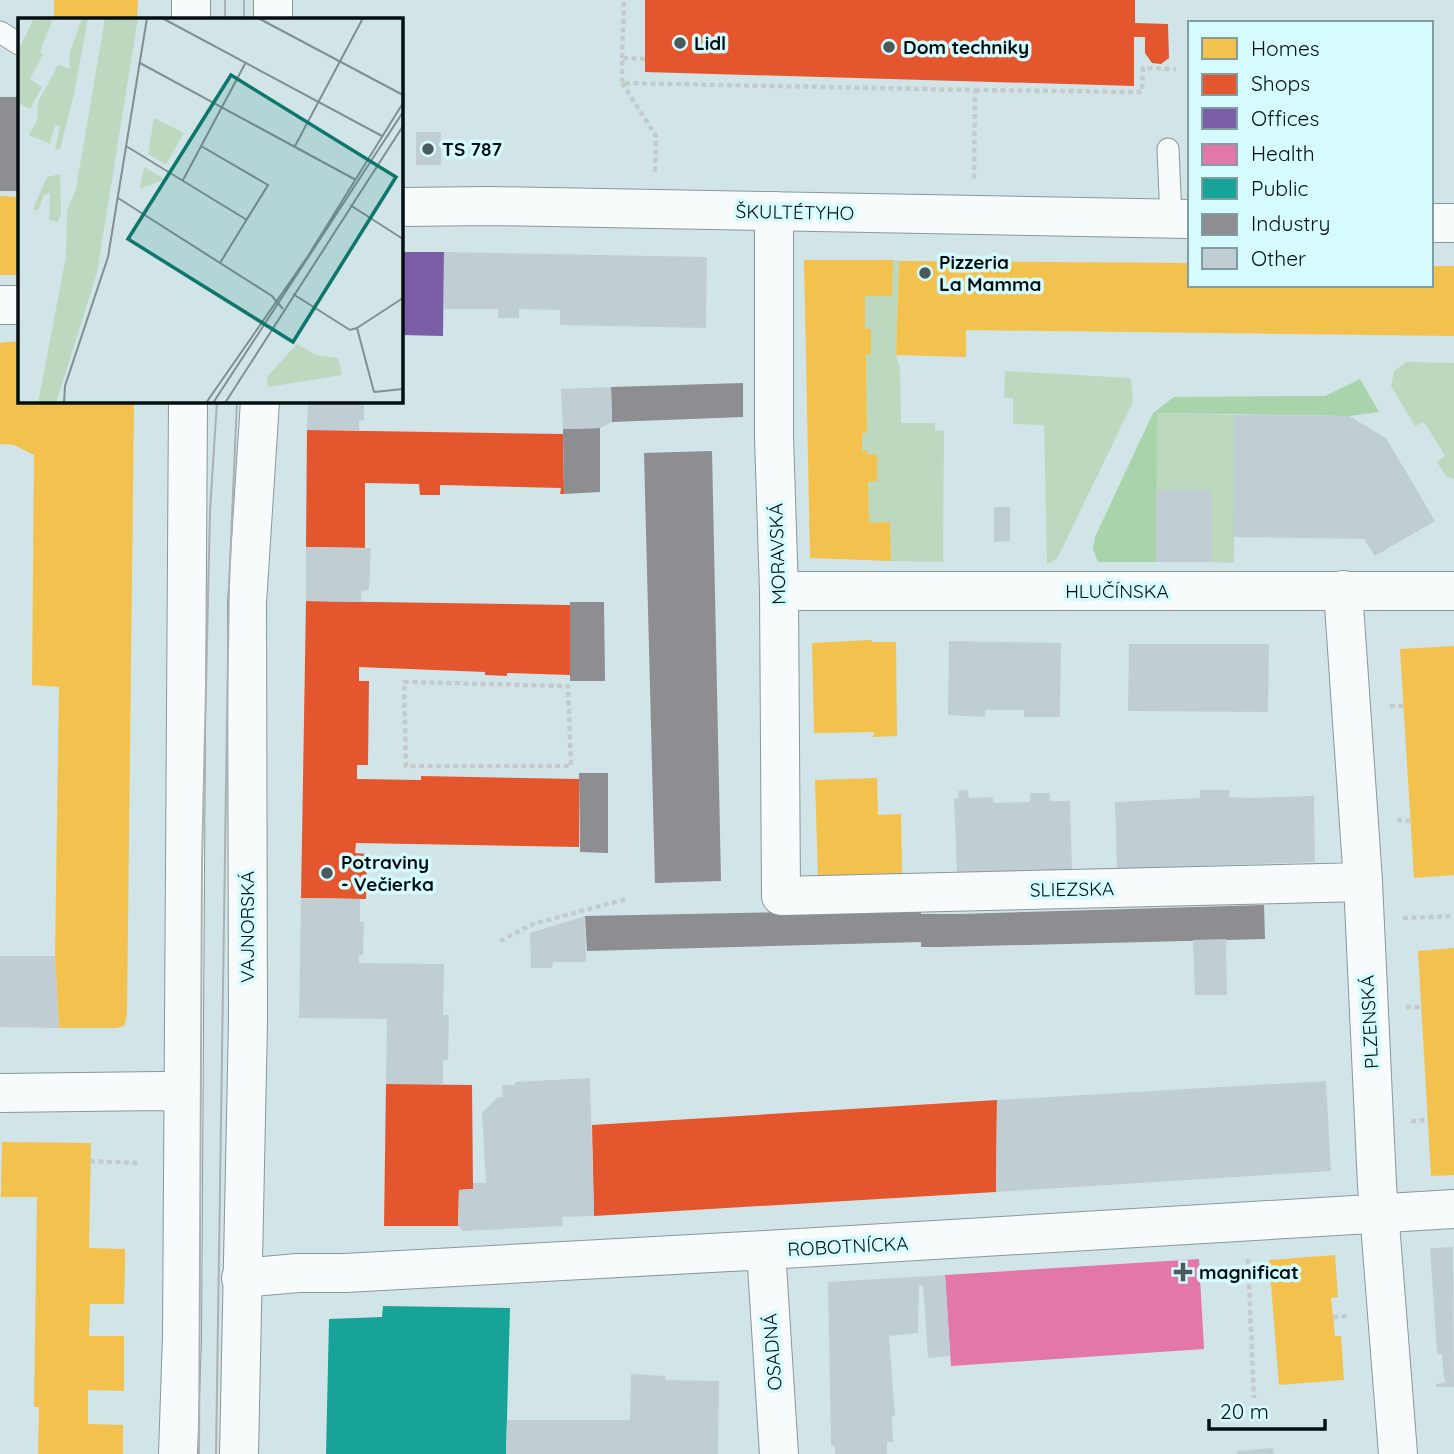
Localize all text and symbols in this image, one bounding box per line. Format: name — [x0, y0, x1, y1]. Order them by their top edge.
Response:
inset map — [18, 18, 402, 402]
legend — [1188, 21, 1433, 287]
place label: Lidl — [694, 31, 726, 55]
marker: Lidl — [672, 35, 688, 51]
place label: Dom techniky — [903, 35, 1029, 59]
text: Homes — [1251, 35, 1320, 61]
marker: Dom techniky — [881, 39, 897, 55]
text: Shops — [1251, 70, 1310, 96]
text: Offices — [1251, 105, 1319, 131]
place label: TS 787 — [442, 137, 502, 161]
text: Health — [1251, 140, 1315, 166]
marker: TS 787 — [420, 141, 436, 157]
text: Public — [1251, 175, 1308, 201]
street label: ŠKULTÉTYHO — [736, 199, 854, 225]
text: Industry — [1251, 210, 1330, 236]
text: Other — [1251, 245, 1306, 271]
place label: Pizzeria La Mamma — [939, 250, 1041, 296]
marker: Pizzeria La Mamma — [917, 265, 933, 281]
street label: MORAVSKÁ — [763, 503, 791, 605]
street label: HLUČÍNSKA — [1065, 579, 1169, 603]
place label: Potraviny - Večierka — [341, 850, 434, 896]
marker: Potraviny - Večierka — [319, 865, 335, 881]
street label: VAJNORSKÁ — [235, 871, 259, 983]
street label: SLIEZSKA — [1030, 876, 1114, 902]
street label: PLZENSKÁ — [1355, 974, 1383, 1070]
street label: ROBOTNÍCKA — [787, 1231, 909, 1261]
place label: magnificat — [1199, 1260, 1299, 1284]
marker: magnificat — [1173, 1262, 1193, 1282]
street label: OSADNÁ — [757, 1313, 787, 1391]
scale bar — [1209, 1388, 1324, 1432]
text: 20 m — [1220, 1398, 1269, 1424]

